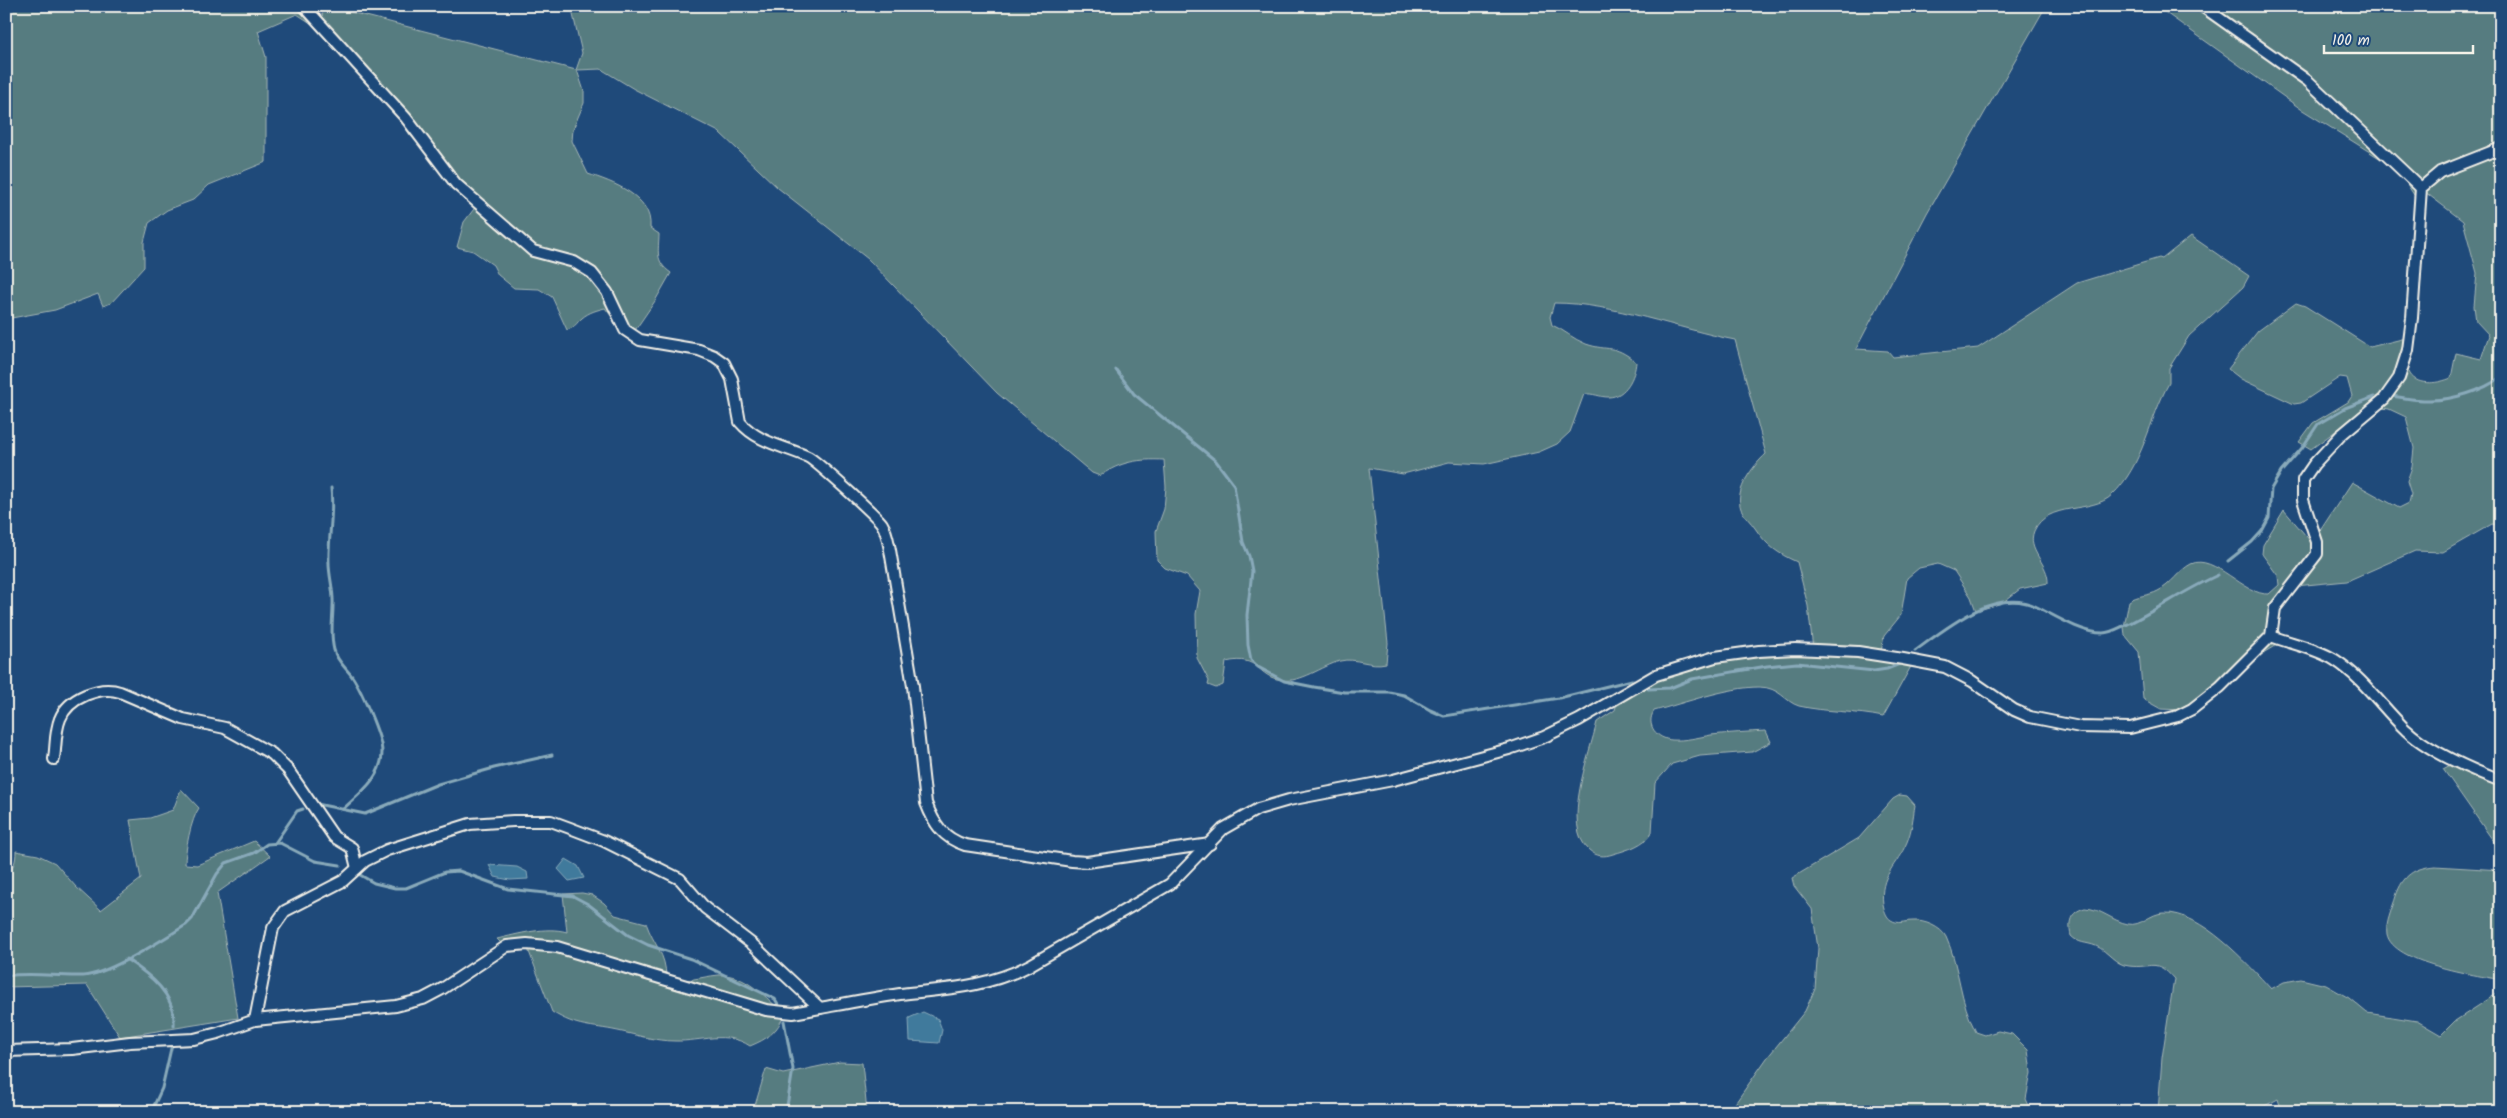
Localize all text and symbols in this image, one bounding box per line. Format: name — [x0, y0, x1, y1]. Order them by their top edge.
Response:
scale bar — [2324, 22, 2473, 54]
text: 100 m — [2332, 29, 2370, 53]

